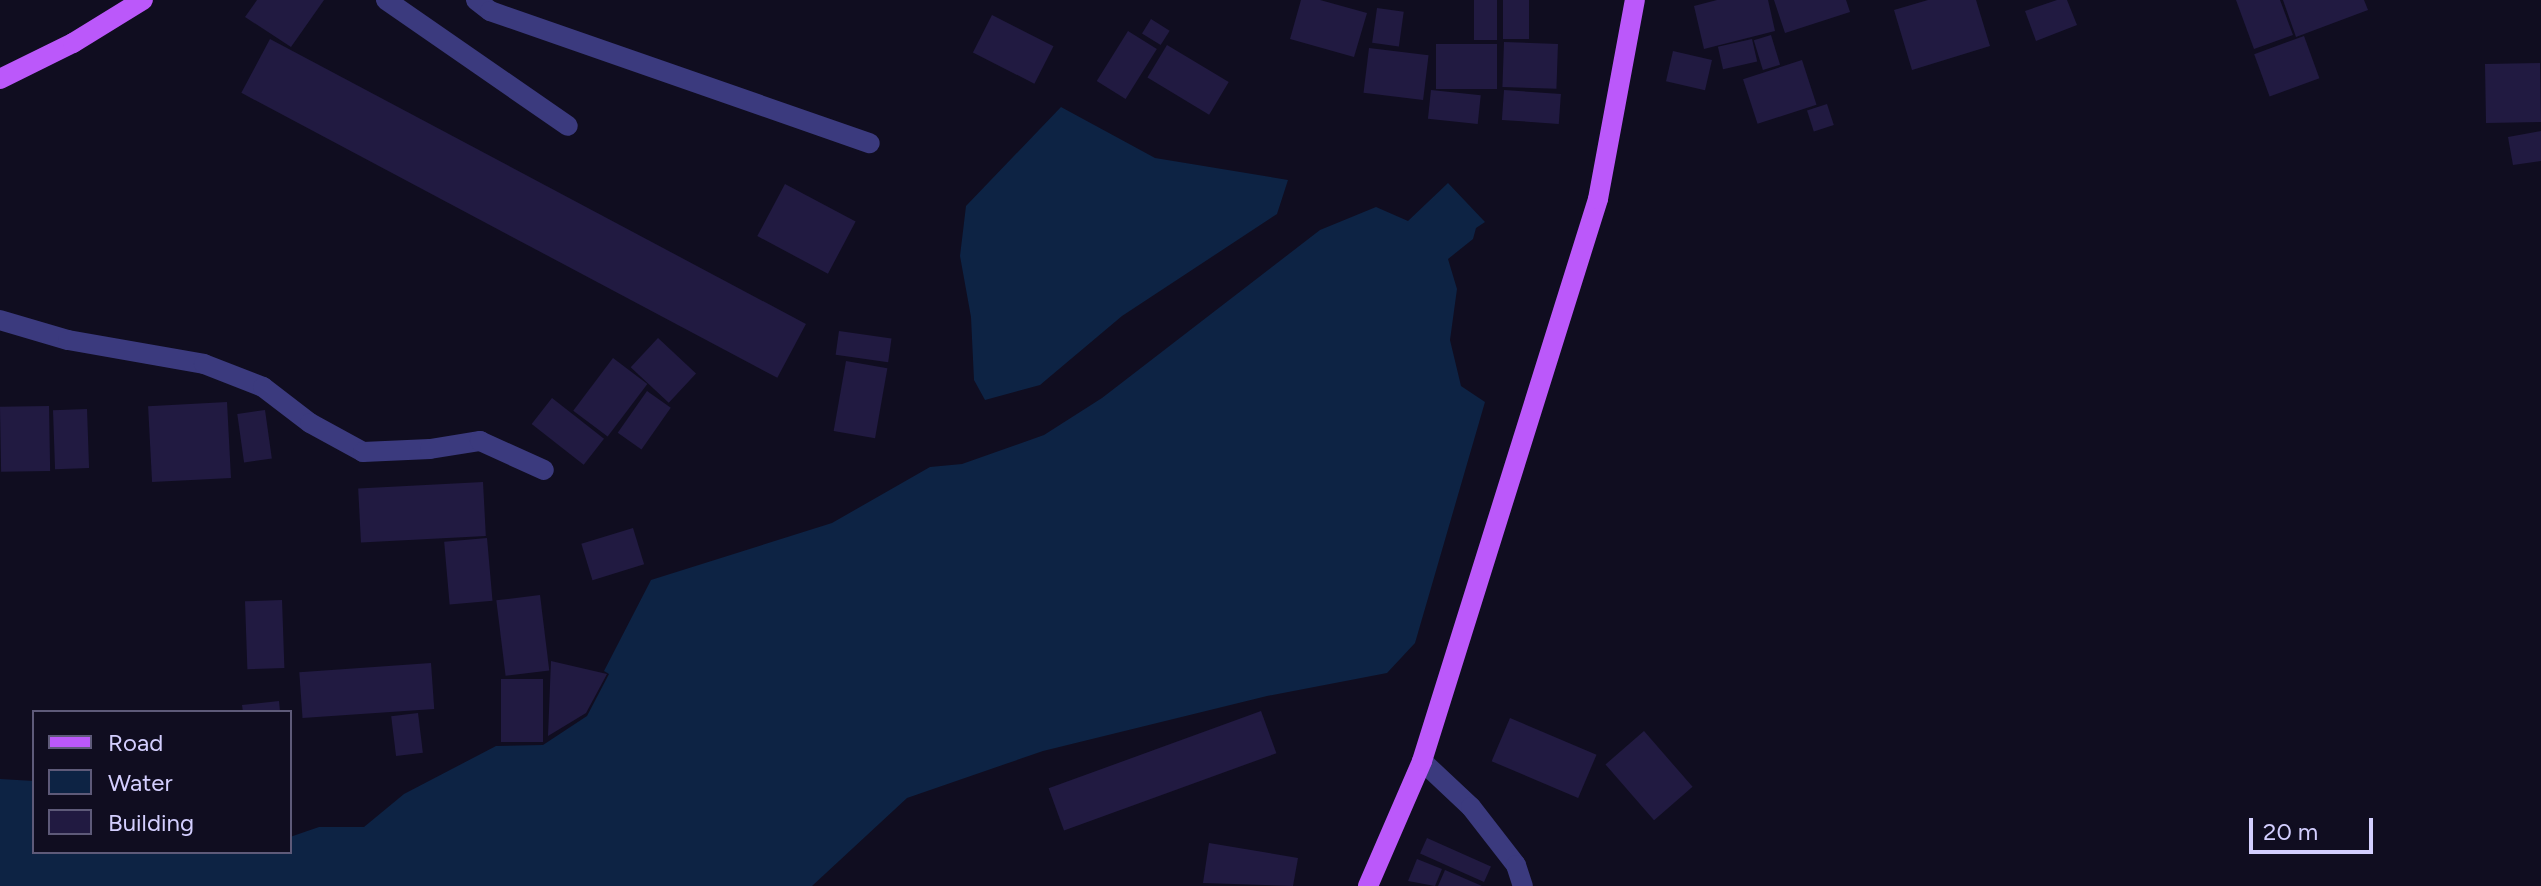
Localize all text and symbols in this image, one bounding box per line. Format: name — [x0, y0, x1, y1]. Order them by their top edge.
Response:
legend — [32, 710, 292, 854]
text: Road — [108, 728, 163, 757]
text: Water — [108, 768, 173, 797]
scale bar — [2253, 802, 2377, 852]
text: Building — [108, 808, 194, 837]
text: 20 m — [2263, 817, 2318, 846]

